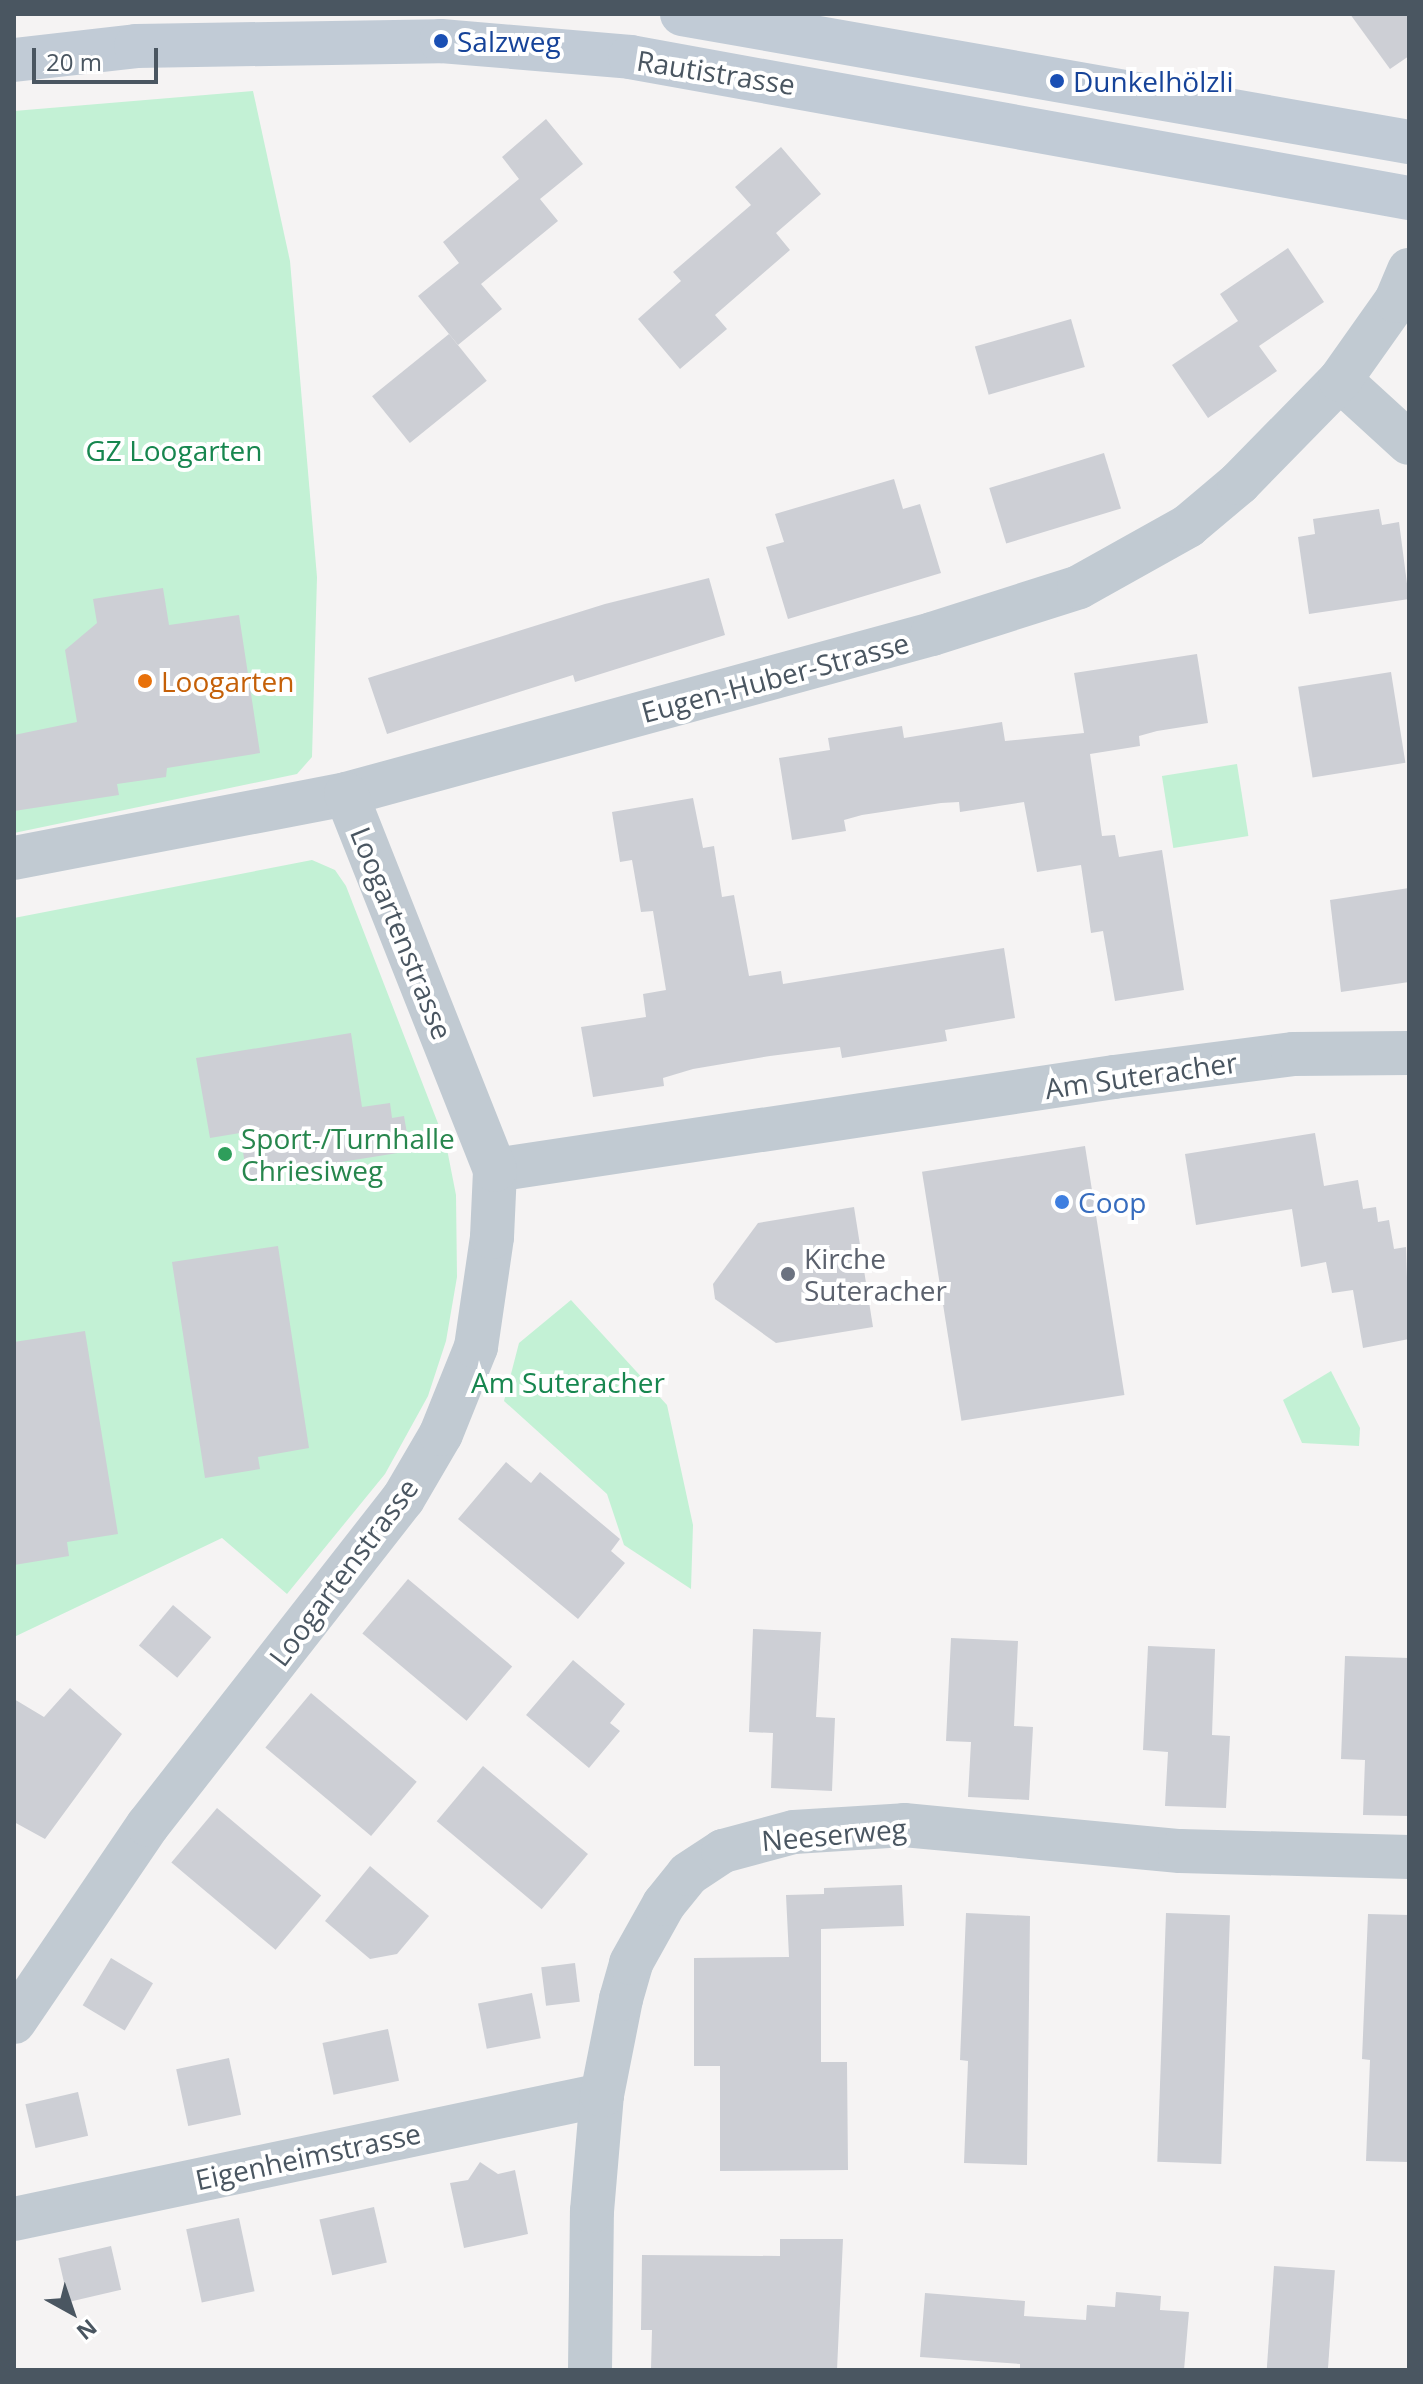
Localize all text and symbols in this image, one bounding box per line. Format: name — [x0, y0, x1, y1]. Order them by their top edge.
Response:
place label: Salzweg — [457, 24, 561, 58]
scale bar — [36, 32, 162, 82]
marker: Salzweg — [432, 32, 450, 50]
street label: Rautistrasse — [634, 43, 798, 101]
text: 20 m — [46, 45, 102, 78]
place label: Dunkelhölzli — [1073, 64, 1234, 98]
marker: Dunkelhölzli — [1048, 72, 1066, 90]
park label: GZ Loogarten — [85, 433, 263, 467]
street label: Eugen-Huber-Strasse — [637, 625, 913, 729]
place label: Loogarten — [161, 664, 294, 698]
marker: Loogarten — [136, 672, 154, 690]
street label: Loogartenstrasse — [344, 822, 460, 1044]
street label: Am Suteracher — [1043, 1045, 1239, 1105]
place label: Sport-/Turnhalle Chriesiweg — [241, 1121, 455, 1187]
marker: Sport-/Turnhalle Chriesiweg — [216, 1145, 234, 1163]
place label: Coop — [1078, 1185, 1146, 1219]
marker: Coop — [1053, 1193, 1071, 1211]
place label: Kirche Suteracher — [804, 1241, 947, 1307]
marker: Kirche Suteracher — [779, 1265, 797, 1283]
park label: Am Suteracher — [471, 1365, 665, 1399]
street label: Loogartenstrasse — [262, 1472, 424, 1672]
street label: Neeserweg — [760, 1811, 908, 1857]
street label: Eigenheimstrasse — [192, 2116, 424, 2196]
north arrow — [32, 2272, 112, 2352]
text: N — [71, 2313, 104, 2348]

